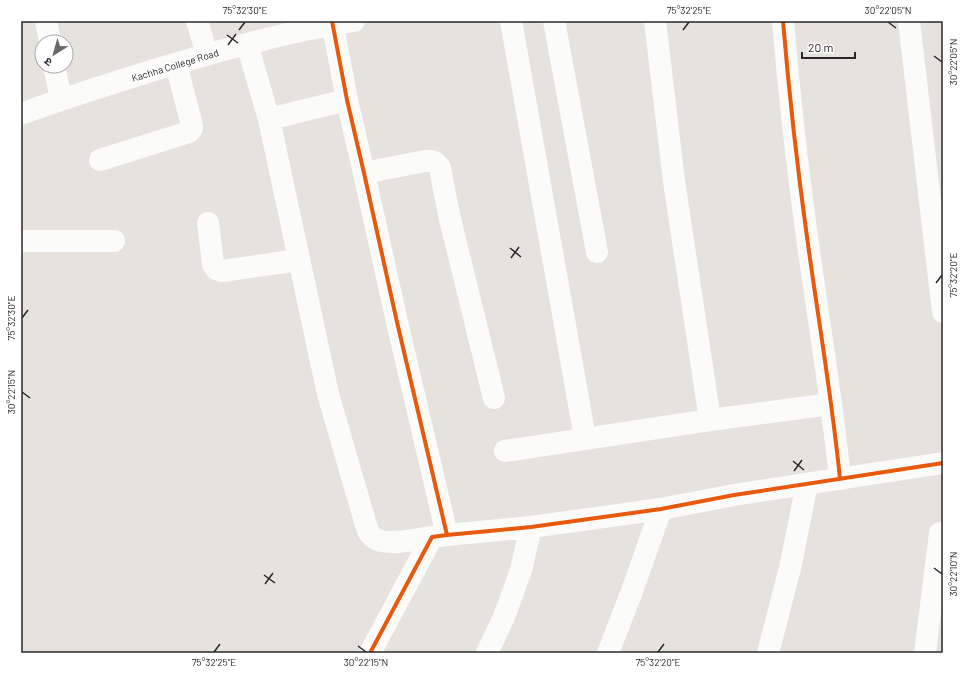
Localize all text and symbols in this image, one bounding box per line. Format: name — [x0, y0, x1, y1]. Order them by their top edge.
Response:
text: 75°32'30"E — [223, 4, 268, 16]
text: 75°32'25"E — [667, 4, 711, 16]
text: 30°22'05"N — [865, 4, 911, 16]
north arrow — [34, 34, 74, 74]
scale bar — [802, 34, 855, 60]
text: 30°22'05"N — [947, 39, 959, 85]
text: 20 m — [808, 40, 834, 54]
street label: Kachha College Road — [130, 46, 220, 84]
text: उ — [41, 55, 54, 70]
text: 75°32'20"E — [947, 252, 959, 298]
text: 75°32'30"E — [5, 296, 17, 341]
text: 30°22'15"N — [5, 370, 17, 414]
text: 30°22'10"N — [947, 551, 959, 597]
text: 75°32'25"E — [192, 656, 236, 668]
text: 30°22'15"N — [344, 656, 388, 668]
text: 75°32'20"E — [635, 656, 681, 668]

